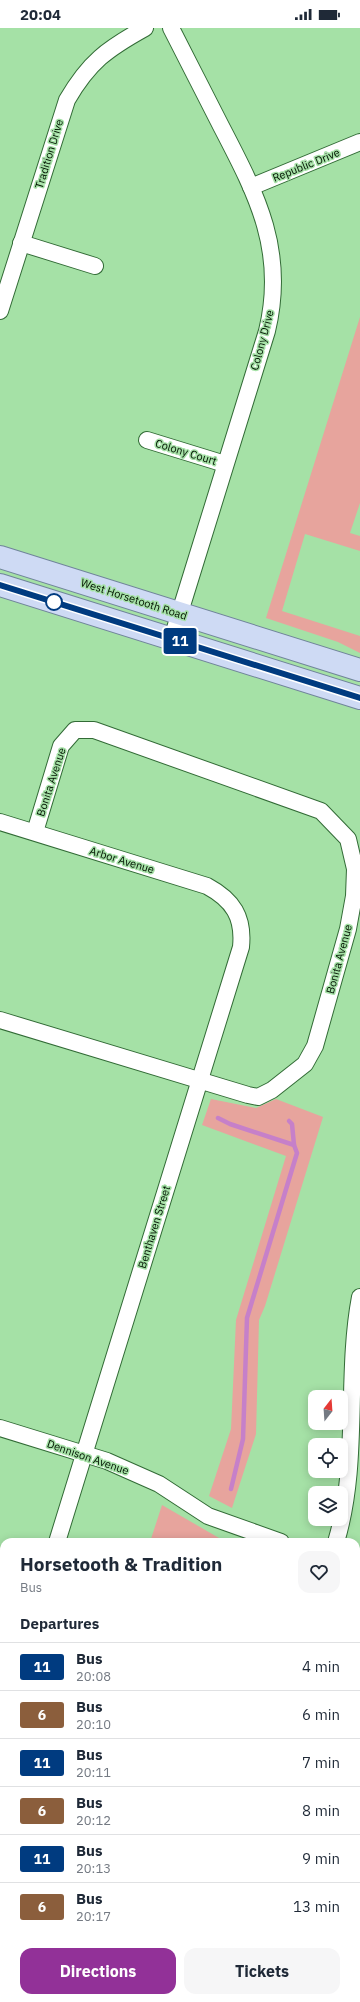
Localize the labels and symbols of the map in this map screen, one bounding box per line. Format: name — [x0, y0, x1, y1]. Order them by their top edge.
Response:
street label: Tradition Drive — [32, 118, 66, 190]
street label: Republic Drive — [270, 145, 342, 185]
street label: Colony Drive — [247, 308, 277, 372]
street label: Colony Court — [154, 436, 219, 468]
street label: West Horsetooth Road — [79, 575, 189, 623]
unlabelled marker — [45, 593, 63, 611]
line badge: 11 — [162, 628, 198, 654]
street label: Bonita Avenue — [33, 746, 69, 818]
street label: Arbor Avenue — [88, 844, 156, 876]
street label: Bonita Avenue — [323, 923, 355, 995]
street label: Benthaven Street — [135, 1184, 173, 1270]
north arrow — [308, 1390, 348, 1430]
street label: Dennison Avenue — [45, 1436, 131, 1478]

